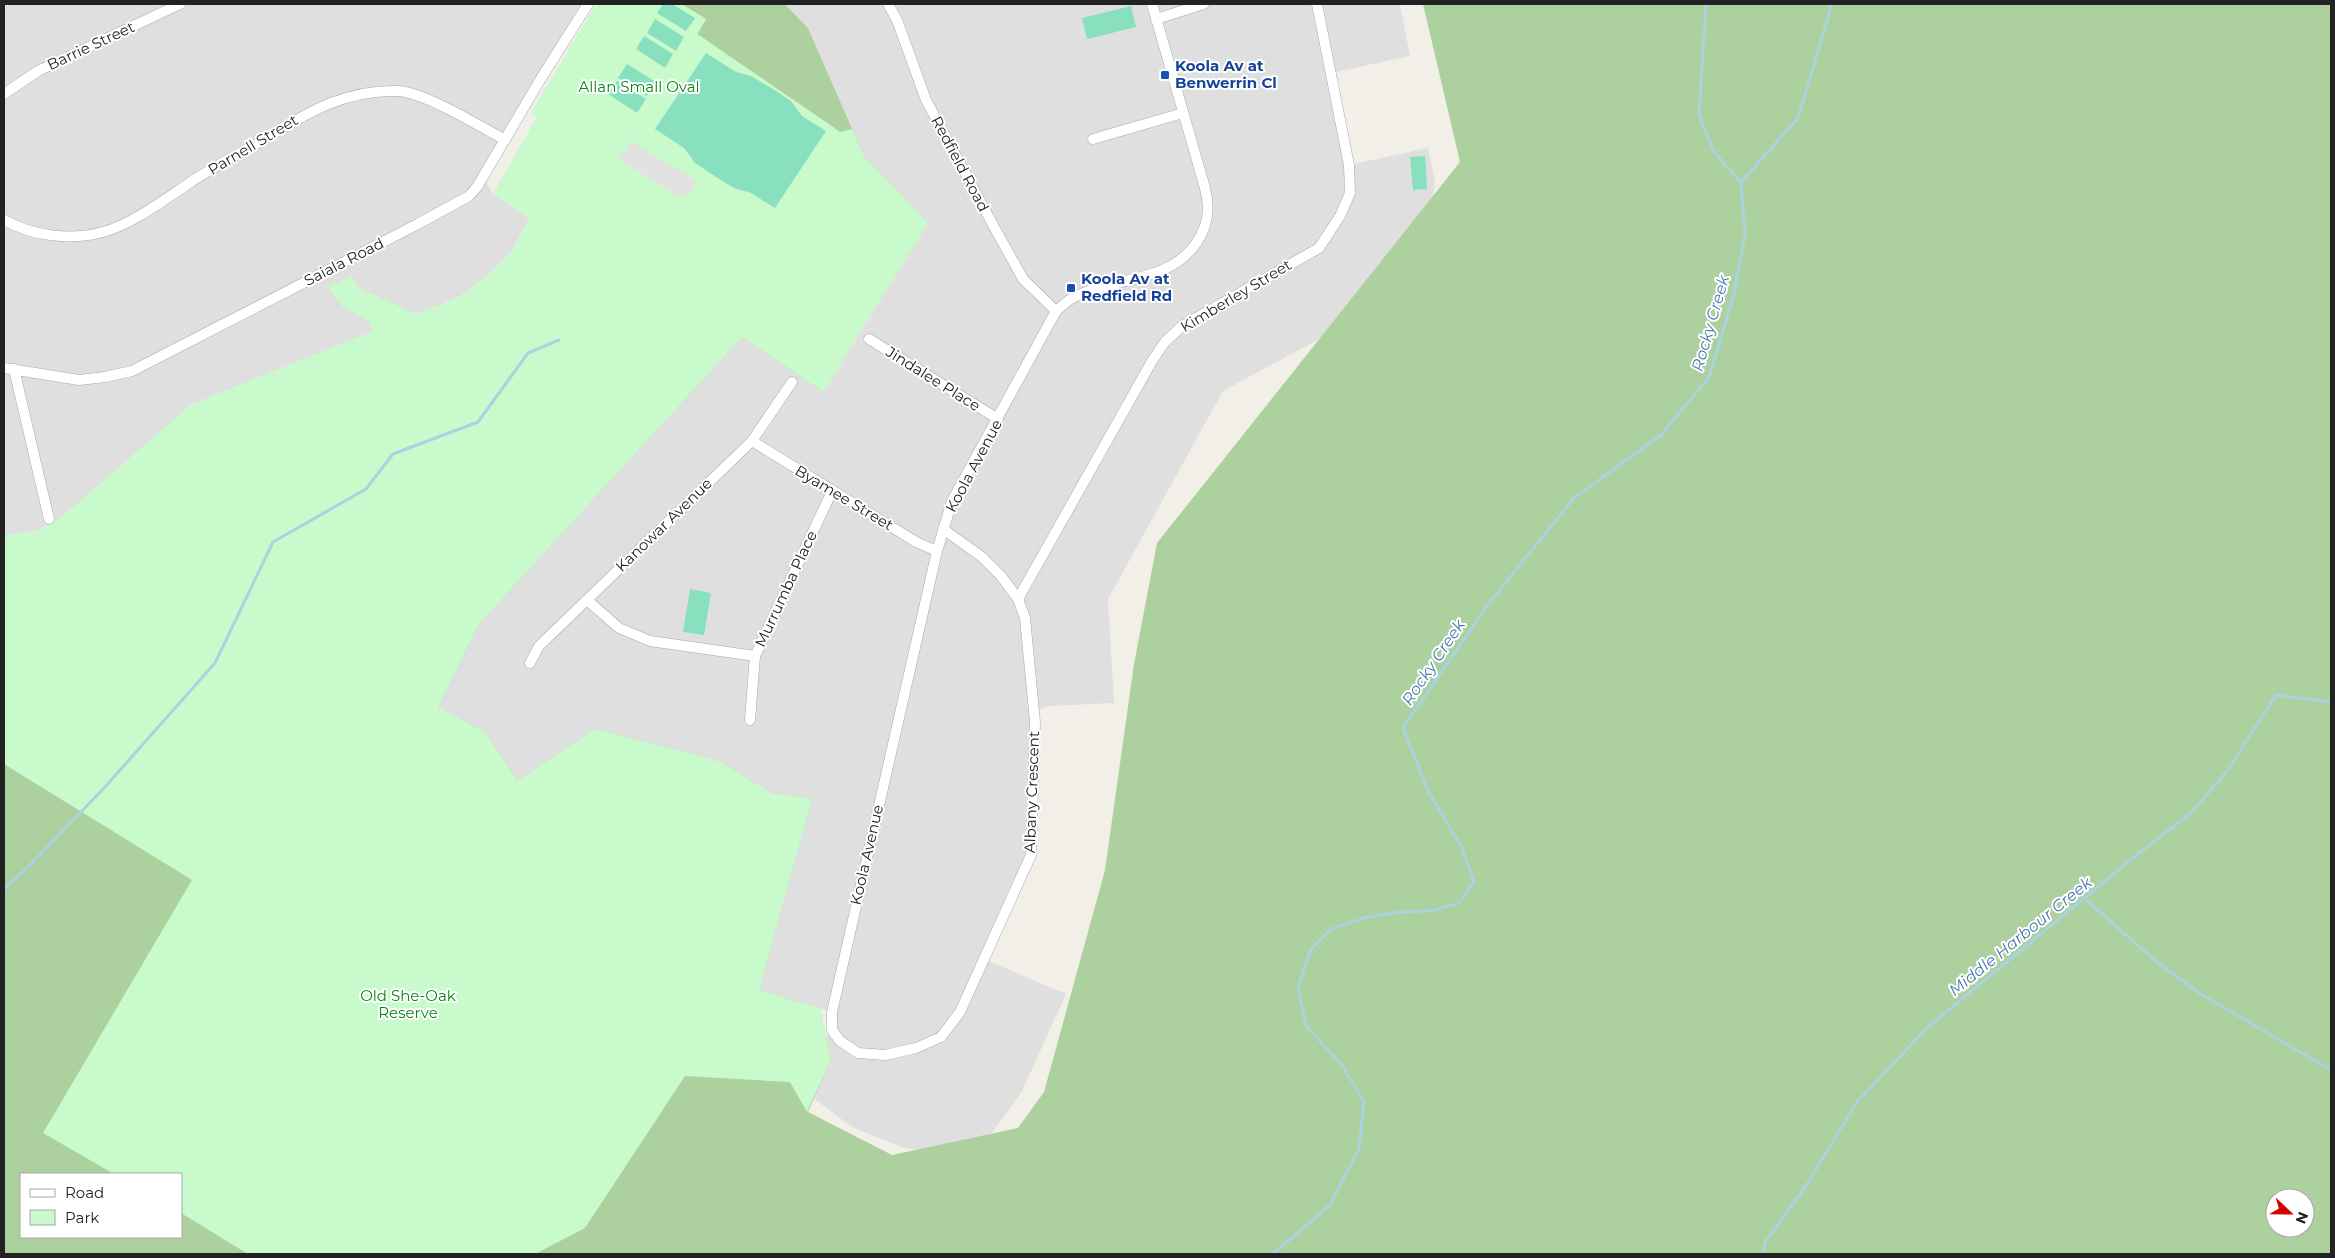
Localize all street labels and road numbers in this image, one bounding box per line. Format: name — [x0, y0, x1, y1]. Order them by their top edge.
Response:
street label: Barrie Street — [44, 17, 138, 74]
street label: Parnell Street — [204, 110, 301, 179]
street label: Redfield Road — [927, 113, 994, 215]
street label: Saiala Road — [301, 233, 387, 290]
street label: Kimberley Street — [1177, 255, 1295, 336]
street label: Jindalee Place — [882, 341, 984, 415]
street label: Koola Avenue — [941, 416, 1006, 515]
street label: Byamee Street — [792, 461, 897, 534]
street label: Kanowar Avenue — [611, 474, 716, 576]
street label: Murrumba Place — [750, 528, 821, 650]
street label: Albany Crescent — [1020, 731, 1043, 853]
street label: Koola Avenue — [846, 803, 887, 907]

